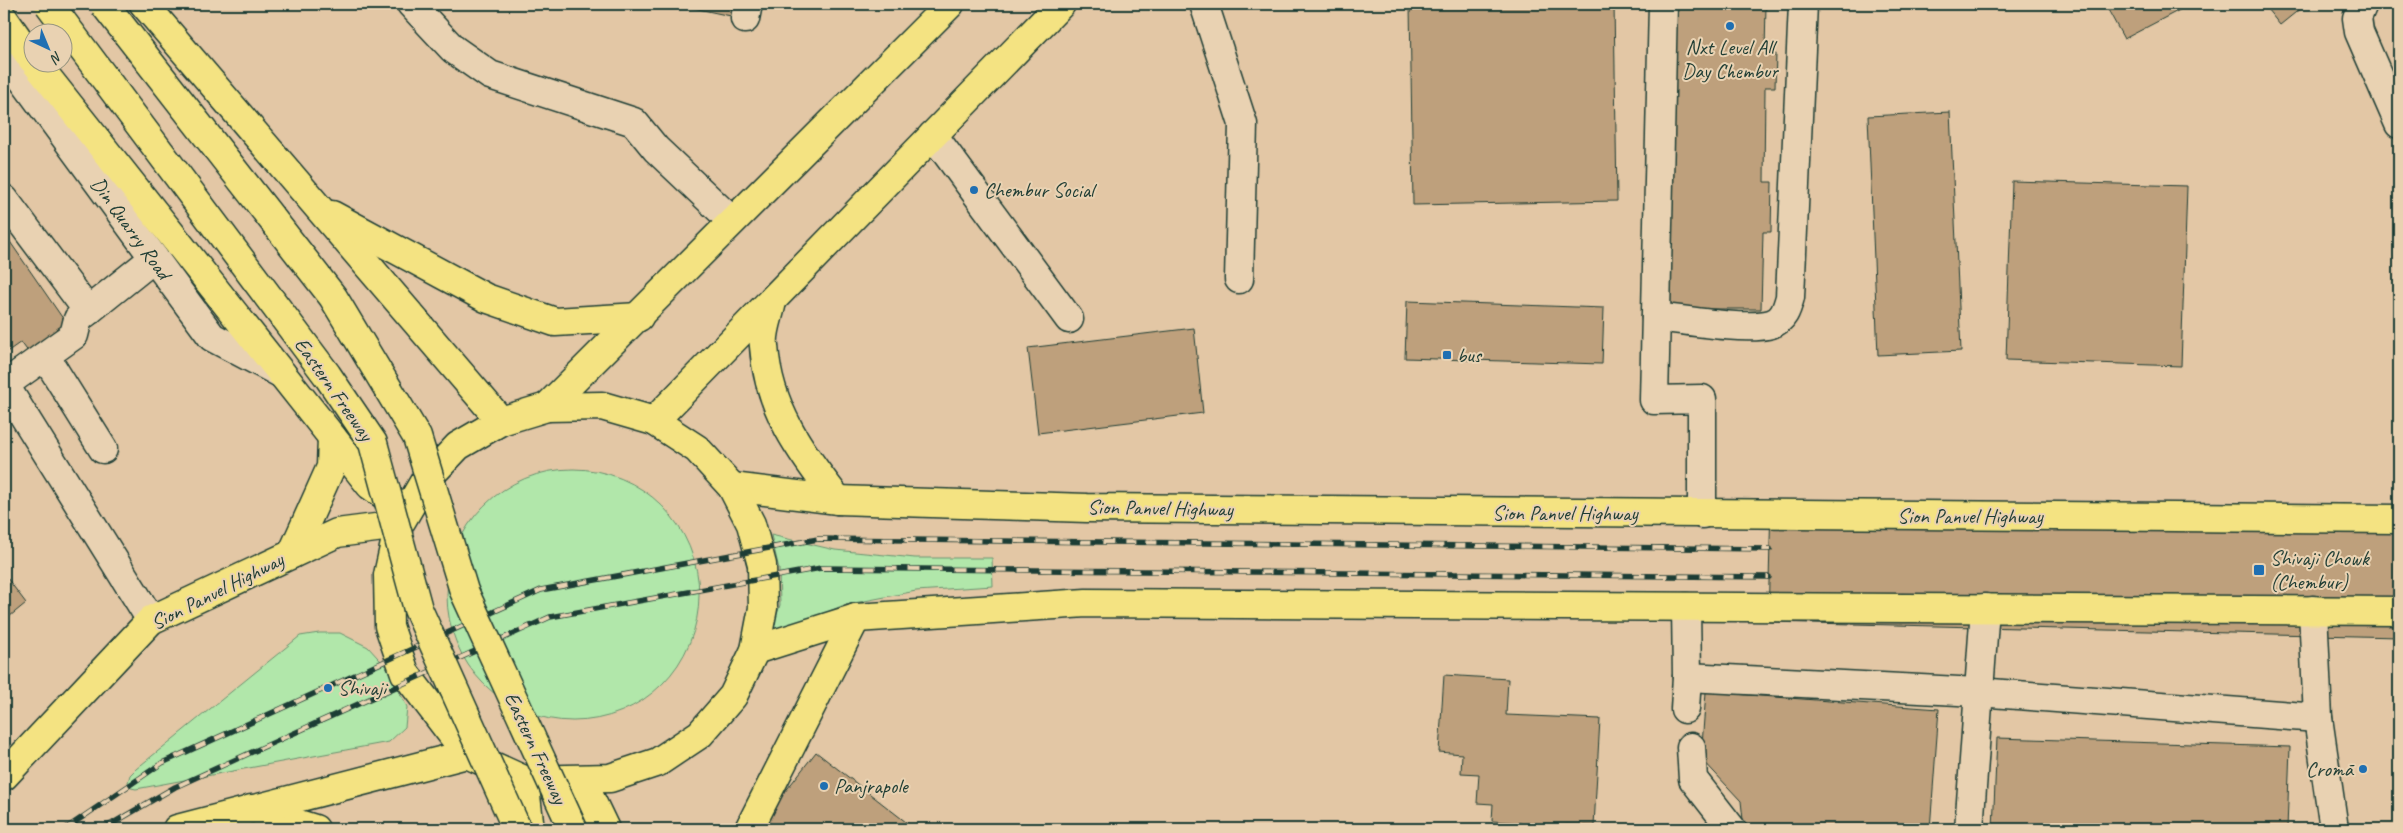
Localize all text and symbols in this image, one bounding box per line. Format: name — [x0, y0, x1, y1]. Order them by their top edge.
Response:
marker: Nxt Level All Day Chembur — [1724, 20, 1736, 32]
north arrow — [22, 22, 72, 72]
place label: Nxt Level All Day Chembur — [1682, 34, 1779, 84]
text: N — [46, 48, 66, 68]
street label: Din Quarry Road — [85, 172, 179, 287]
place label: Chembur Social — [984, 177, 1097, 203]
marker: Chembur Social — [968, 184, 980, 196]
street label: Eastern Freeway — [289, 332, 380, 447]
place label: bus — [1457, 342, 1483, 368]
marker: bus — [1441, 349, 1453, 361]
street label: Sion Panvel Highway — [1087, 494, 1235, 522]
street label: Sion Panvel Highway — [1492, 500, 1640, 526]
street label: Sion Panvel Highway — [1897, 503, 2045, 529]
place label: Shivaji Chowk (Chembur) — [2270, 545, 2370, 595]
street label: Sion Panvel Highway — [146, 546, 289, 636]
marker: Shivaji Chowk (Chembur) — [2252, 563, 2266, 577]
place label: Shivaji — [338, 675, 389, 701]
marker: Shivaji — [322, 682, 334, 694]
street label: Eastern Freeway — [499, 688, 574, 810]
place label: Cromā — [2306, 756, 2355, 782]
marker: Cromā — [2357, 763, 2369, 775]
place label: Panjrapole — [834, 773, 910, 799]
marker: Panjrapole — [818, 780, 830, 792]

